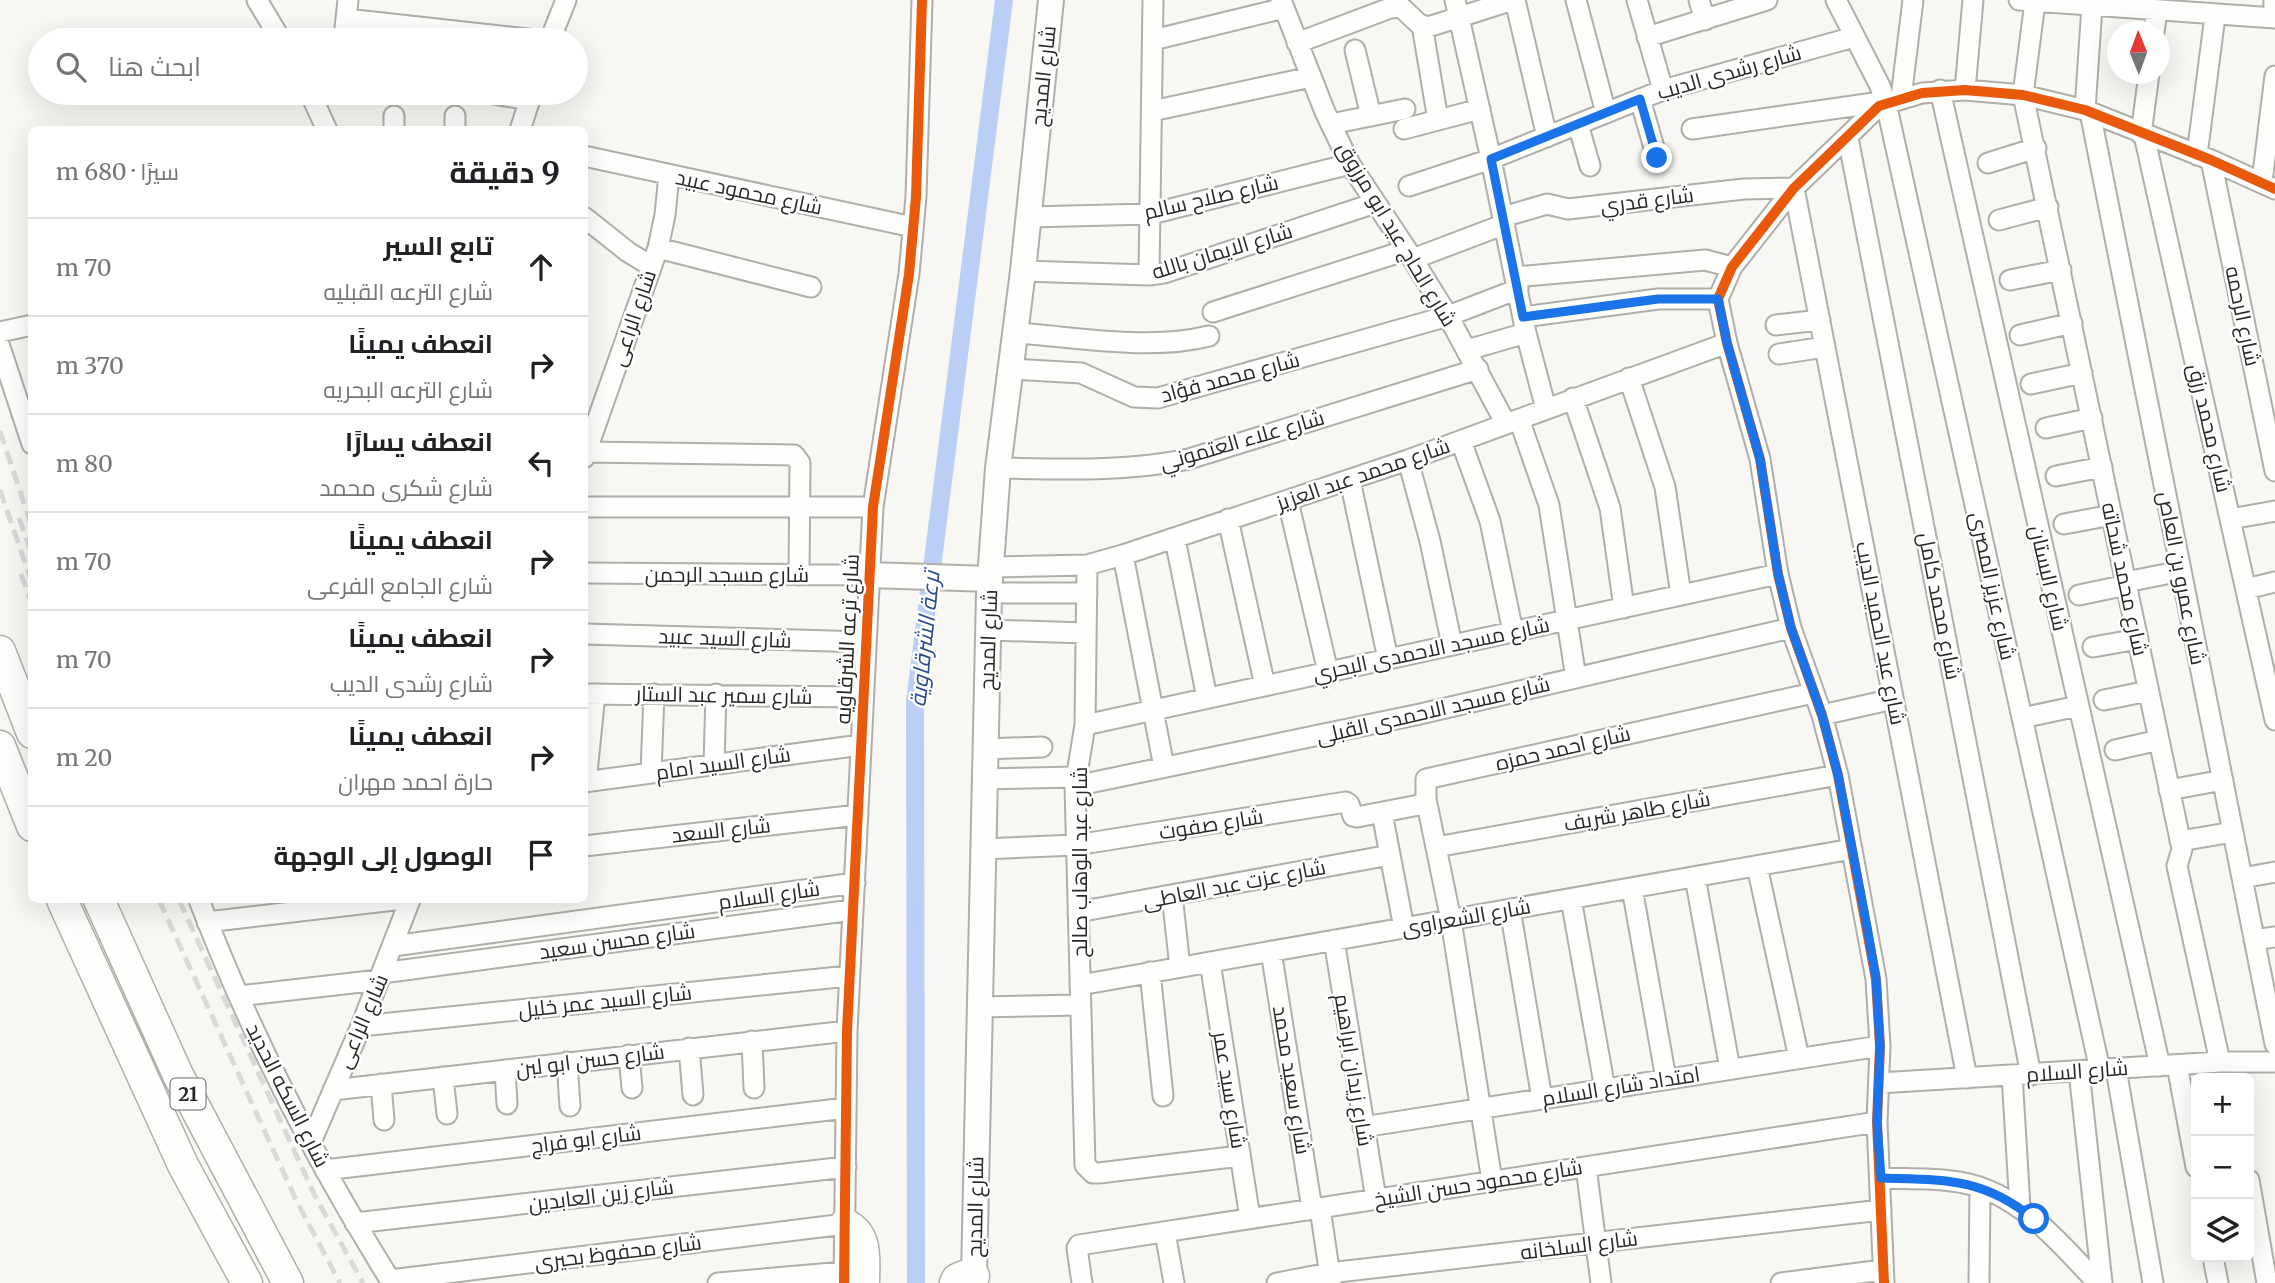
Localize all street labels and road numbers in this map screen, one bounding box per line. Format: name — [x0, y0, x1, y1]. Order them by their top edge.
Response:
street label: شارع المديح — [1024, 24, 1063, 128]
street label: شارع رشدى الديب — [1654, 38, 1805, 106]
street label: شارع الحاج عيد ابو مرزوق — [1330, 137, 1463, 332]
street label: شارع محمود عبيد — [673, 163, 825, 222]
street label: شارع صلاح سالم — [1141, 168, 1281, 227]
street label: شارع قدري — [1599, 181, 1696, 222]
street label: شارع الايمان بالله — [1148, 217, 1296, 286]
street label: شارع الرحمه — [2218, 264, 2267, 369]
street label: شارع الراعى — [604, 266, 663, 370]
street label: شارع محمد فؤاد — [1158, 345, 1303, 409]
street label: شارع محمد رزق — [2181, 361, 2238, 495]
street label: شارع علاء العتموني — [1157, 404, 1328, 479]
street label: شارع محمد عبد العزيز — [1272, 432, 1454, 518]
street label: شارع عمرو بن العاص — [2151, 489, 2212, 667]
street label: شارع محمد شحاته — [2095, 500, 2154, 658]
street label: شارع عزيز المصرى — [1963, 509, 2022, 663]
street label: شارع البستان — [2023, 523, 2074, 634]
street label: شارع محمد كامل — [1911, 530, 1968, 682]
street label: شارع عبد الحميد الديب — [1849, 539, 1912, 727]
street label: شارع ترعه الشرقاويه — [829, 553, 866, 725]
street label: شارع مسجد الرحمن — [645, 561, 809, 589]
street label: شارع المديح — [973, 589, 1004, 691]
street label: شارع مسجد الاحمدى البحري — [1310, 611, 1553, 690]
street label: شارع السيد عبيد — [658, 622, 792, 655]
street label: شارع مسجد الاحمدى القبلى — [1313, 670, 1553, 751]
street label: شارع سمير عبد الستار — [634, 680, 813, 711]
street label: شارع احمد حمزه — [1493, 719, 1633, 778]
street label: شارع السيد امام — [654, 740, 792, 787]
street label: شارع عبد الوهاب صالح — [1066, 767, 1094, 957]
street label: شارع طاهر شريف — [1562, 785, 1712, 838]
street label: شارع صفوت — [1157, 802, 1265, 847]
street label: شارع السعد — [670, 811, 772, 850]
street label: شارع عزت عبد العاطى — [1140, 853, 1328, 916]
street label: شارع السلام — [716, 875, 822, 916]
street label: شارع الشعراوى — [1399, 892, 1533, 943]
street label: شارع محسن سعيد — [537, 917, 697, 966]
street label: شارع الراعى — [330, 970, 395, 1073]
street label: شارع السيد عمر خليل — [517, 978, 693, 1025]
street label: شارع زيدان ابراهيم — [1328, 992, 1379, 1148]
street label: شارع سعيد محمد — [1266, 1004, 1317, 1157]
street label: شارع السكه الحديد — [239, 1018, 336, 1172]
street label: شارع سيد عمر — [1206, 1028, 1253, 1151]
street label: شارع حسن ابو لبن — [514, 1037, 666, 1084]
street label: شارع السلام — [2025, 1054, 2129, 1089]
street label: امتداد شارع السلام — [1540, 1060, 1702, 1113]
road number: 21 — [170, 1078, 206, 1110]
street label: شارع ابو فراج — [529, 1119, 643, 1160]
street label: شارع محمود حسن الشيخ — [1372, 1153, 1585, 1214]
street label: شارع المديح — [961, 1156, 990, 1258]
street label: شارع زين العابدين — [527, 1173, 675, 1218]
street label: شارع السلخانه — [1519, 1224, 1639, 1267]
street label: شارع محفوظ بحيرى — [533, 1228, 703, 1277]

